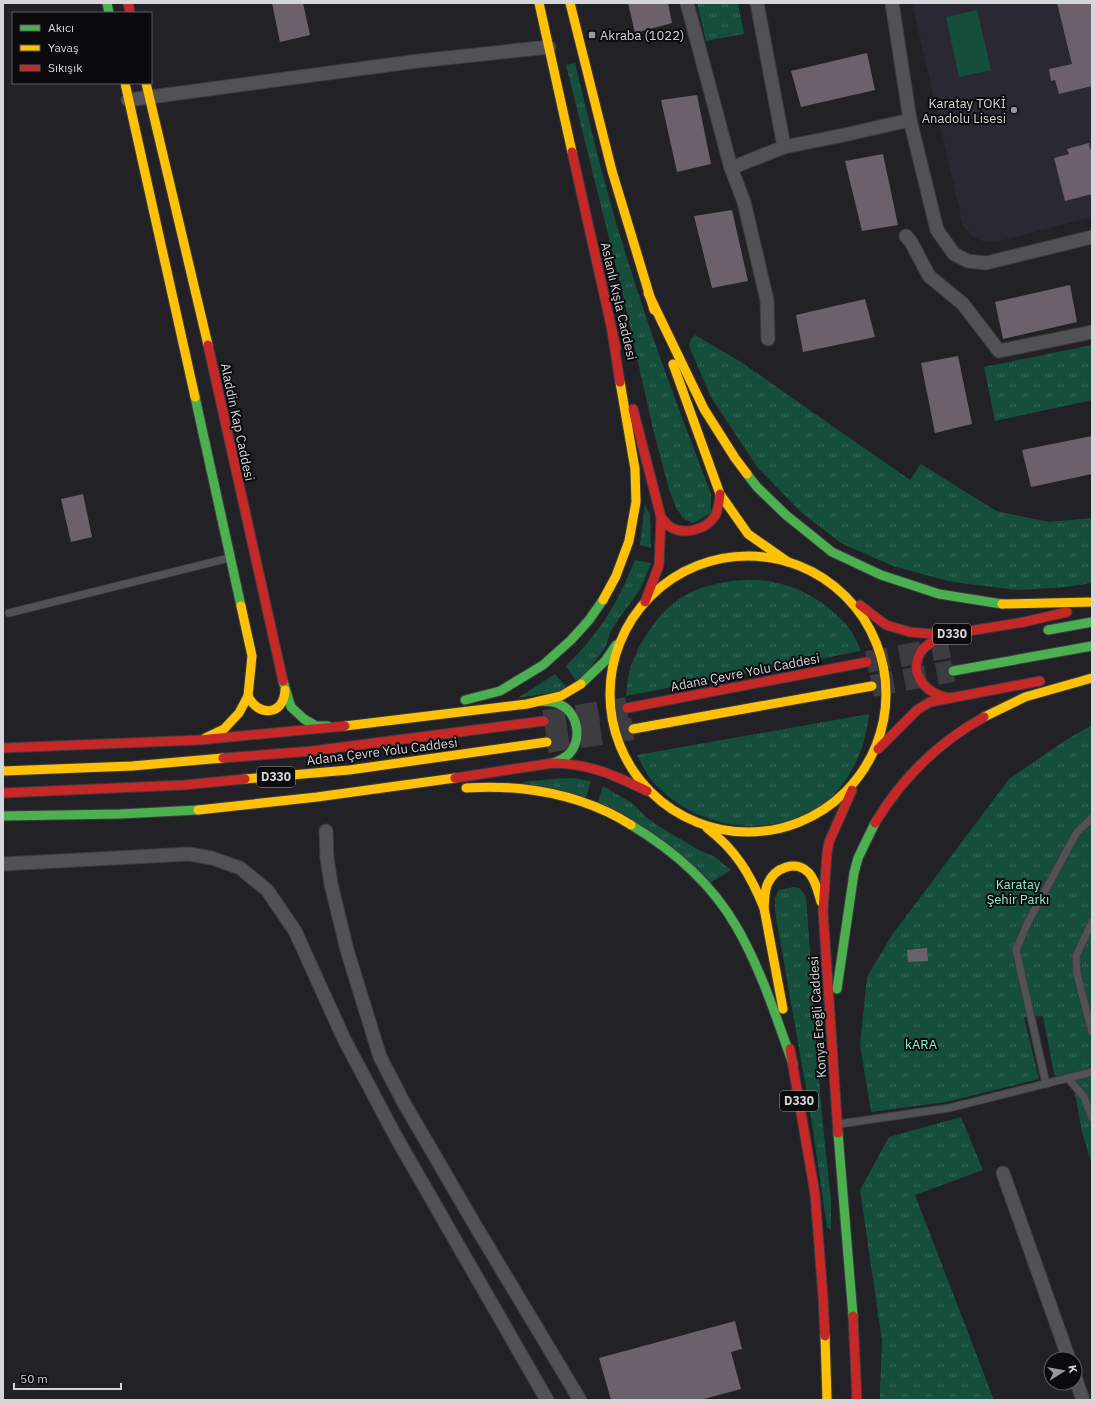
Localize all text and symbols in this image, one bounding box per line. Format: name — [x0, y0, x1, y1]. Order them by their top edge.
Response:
legend — [12, 12, 152, 84]
text: Akıcı — [48, 20, 74, 35]
place label: Akraba (1022) — [600, 27, 684, 44]
marker: Akraba (1022) — [587, 30, 597, 40]
text: Yavaş — [48, 40, 79, 55]
text: Sıkışık — [48, 60, 83, 75]
place label: Karatay TOKİ Anadolu Lisesi — [922, 95, 1006, 127]
marker: Karatay TOKİ Anadolu Lisesi — [1009, 105, 1019, 115]
street label: Aslanlı Kışla Caddesi — [597, 241, 640, 362]
street label: Aladdin Kap Caddesi — [217, 362, 258, 483]
road number: D330 — [933, 624, 971, 644]
street label: Adana Çevre Yolu Caddesi — [669, 650, 821, 695]
street label: Adana Çevre Yolu Caddesi — [306, 734, 458, 769]
road number: D330 — [257, 767, 295, 787]
park label: Karatay Şehir Parkı — [987, 876, 1049, 908]
street label: Konya Ereğli Caddesi — [805, 956, 830, 1078]
park label: kARA — [905, 1036, 938, 1053]
road number: D330 — [780, 1091, 818, 1111]
north arrow — [1043, 1351, 1083, 1391]
text: K — [1065, 1364, 1080, 1375]
scale bar — [14, 1365, 121, 1391]
text: 50 m — [20, 1371, 48, 1386]

